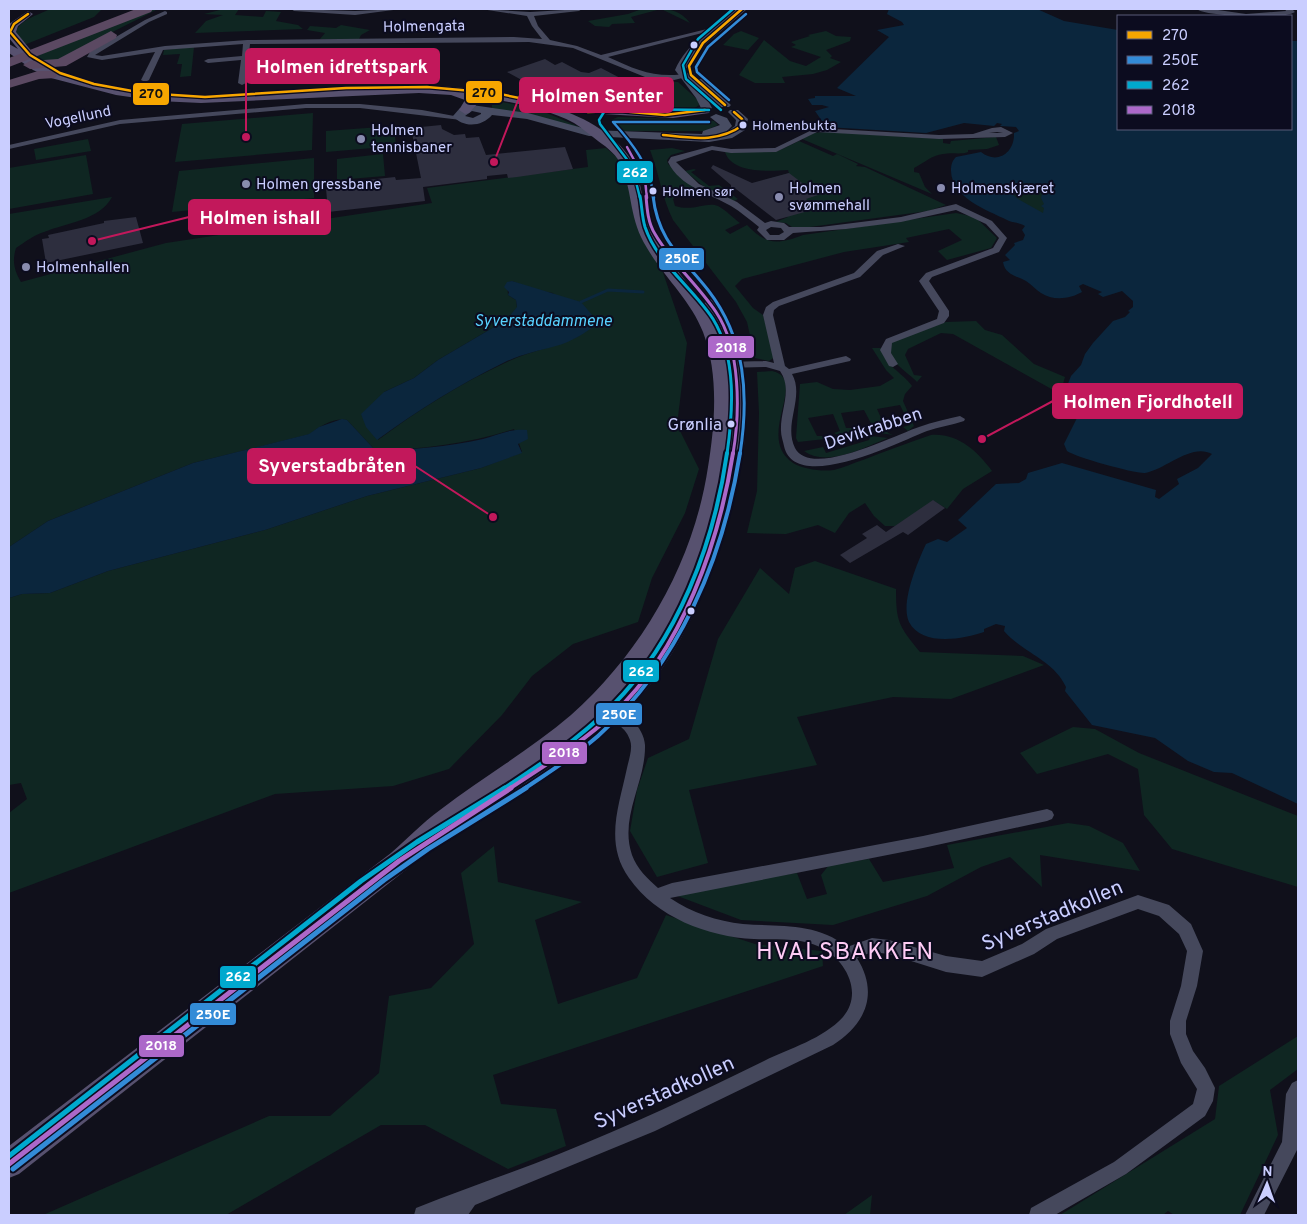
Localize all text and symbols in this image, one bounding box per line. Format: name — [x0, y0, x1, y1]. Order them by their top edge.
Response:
legend — [1117, 15, 1292, 130]
street label: Holmengata — [383, 17, 465, 38]
text: 270 — [1162, 27, 1188, 46]
unlabelled marker — [689, 40, 699, 50]
callout: Holmen idrettspark — [246, 49, 439, 83]
text: 250E — [1162, 52, 1199, 71]
text: Holmen idrettspark — [256, 56, 428, 80]
text: 262 — [1162, 77, 1189, 96]
callout: Holmen Senter — [520, 78, 673, 112]
line badge: 270 — [465, 80, 503, 104]
line badge: 270 — [132, 82, 170, 106]
text: 270 — [471, 85, 497, 102]
text: Holmen Senter — [531, 85, 663, 109]
text: 270 — [138, 86, 164, 103]
street label: Vogellund — [44, 102, 113, 135]
text: 2018 — [1162, 102, 1196, 121]
place label: Holmenbukta — [752, 118, 837, 135]
marker: Holmenbukta — [738, 120, 748, 130]
place label: Holmen tennisbaner — [371, 122, 452, 158]
marker: Holmen tennisbaner — [355, 133, 367, 145]
line badge: 262 — [616, 160, 654, 184]
text: 262 — [622, 165, 648, 182]
place label: Holmen gressbane — [256, 176, 381, 195]
marker: Holmen gressbane — [240, 178, 252, 190]
place label: Holmen svømmehall — [789, 180, 870, 216]
place label: Holmenskjæret — [951, 180, 1054, 199]
marker: Holmenskjæret — [935, 182, 947, 194]
place label: Holmen sør — [662, 184, 734, 201]
marker: Holmen sør — [648, 186, 658, 196]
marker: Holmen svømmehall — [773, 191, 785, 203]
callout: Holmen ishall — [189, 200, 330, 234]
text: Holmen ishall — [199, 207, 321, 231]
line badge: 250E — [658, 247, 705, 271]
text: 250E — [664, 251, 700, 268]
place label: Holmenhallen — [36, 259, 129, 278]
marker: Holmenhallen — [20, 261, 32, 273]
water label: Syverstaddammene — [474, 312, 613, 332]
line badge: 2018 — [707, 335, 755, 359]
text: 2018 — [715, 340, 747, 357]
callout: Holmen Fjordhotell — [1053, 384, 1242, 418]
text: Holmen Fjordhotell — [1063, 391, 1233, 415]
street label: Devikrabben — [822, 403, 925, 456]
place label: Grønlia — [667, 415, 722, 437]
marker: Grønlia — [726, 419, 736, 429]
callout: Syverstadbråten — [248, 449, 415, 483]
text: Syverstadbråten — [258, 455, 406, 479]
unlabelled marker — [686, 606, 696, 616]
line badge: 262 — [622, 659, 660, 683]
text: 262 — [628, 664, 654, 681]
line badge: 250E — [595, 702, 643, 726]
text: 250E — [601, 707, 637, 724]
line badge: 2018 — [541, 741, 588, 765]
text: 2018 — [548, 745, 580, 762]
street label: Syverstadkollen — [978, 874, 1127, 958]
district label: HVALSBAKKEN — [756, 938, 934, 968]
line badge: 262 — [219, 965, 257, 989]
text: 262 — [225, 969, 251, 986]
line badge: 250E — [189, 1002, 237, 1026]
text: 250E — [195, 1007, 231, 1024]
line badge: 2018 — [138, 1034, 185, 1058]
text: 2018 — [145, 1038, 177, 1055]
street label: Syverstadkollen — [590, 1050, 739, 1136]
north arrow — [1242, 1159, 1292, 1209]
text: N — [1262, 1164, 1273, 1181]

